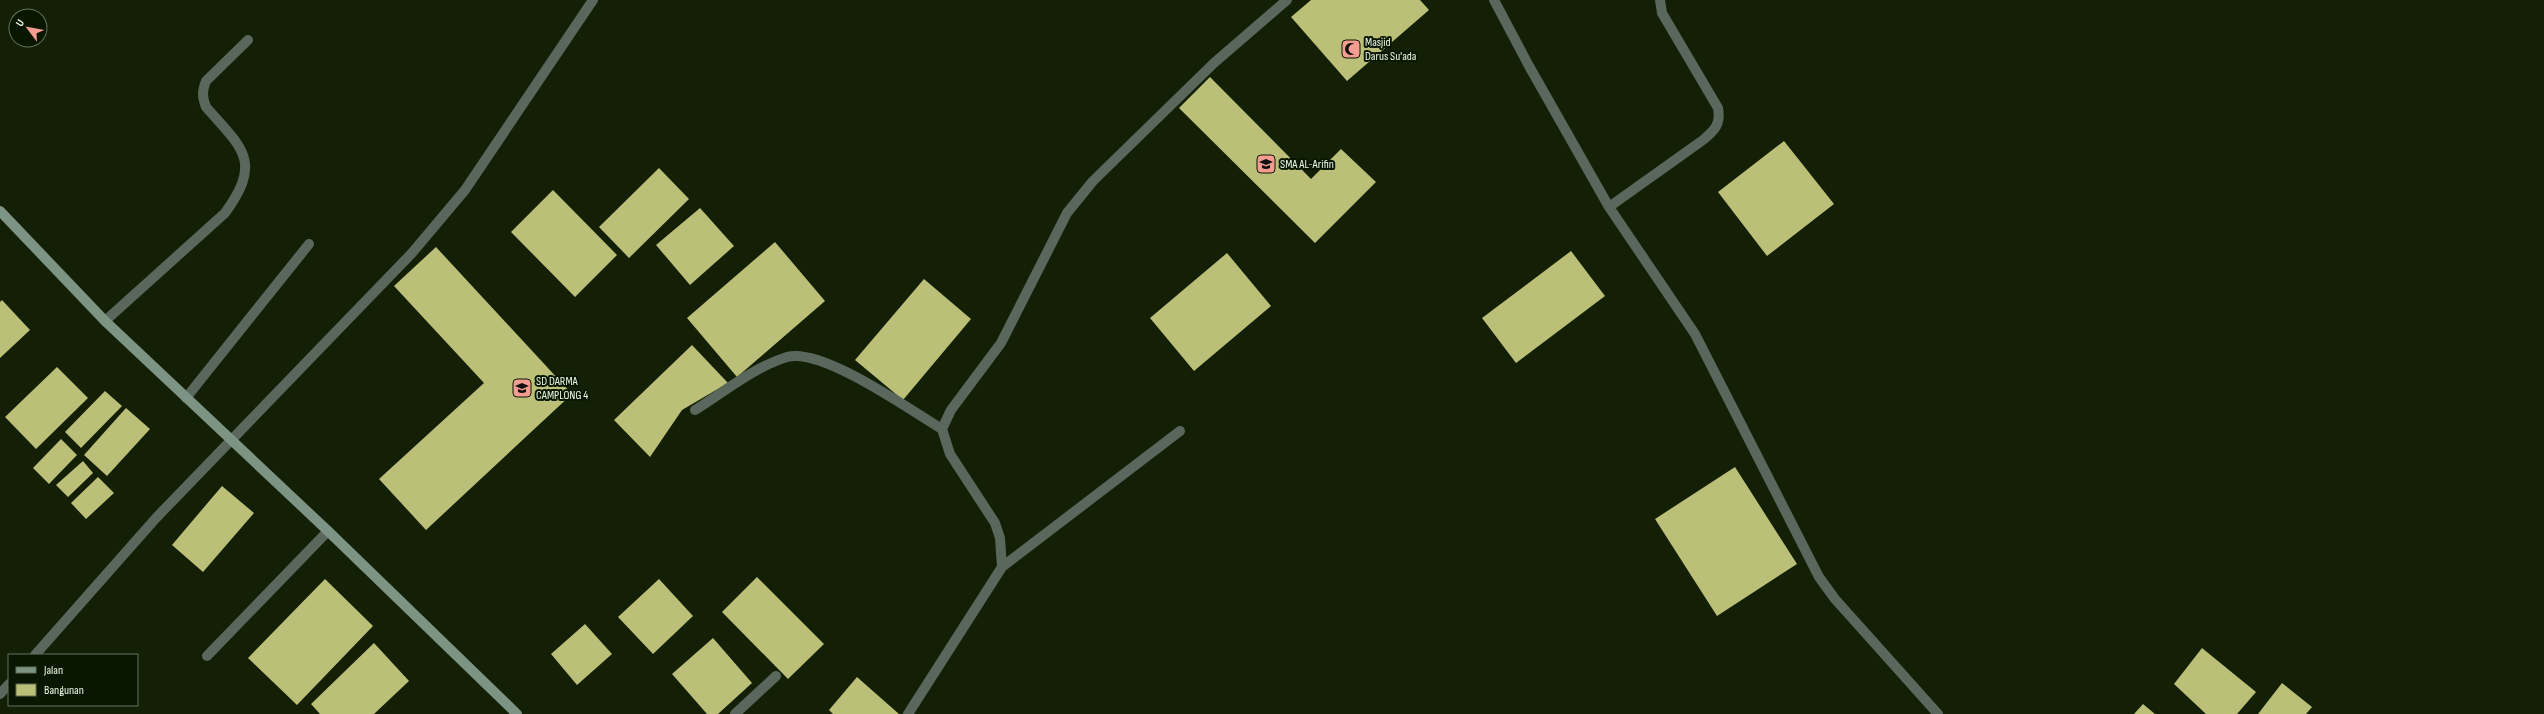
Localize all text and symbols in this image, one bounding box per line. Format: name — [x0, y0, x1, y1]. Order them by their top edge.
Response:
north arrow — [8, 8, 48, 48]
text: U — [13, 17, 27, 29]
place label: Masjid Darus Su'ada — [1365, 35, 1417, 64]
mosque icon: Masjid Darus Su'ada — [1340, 38, 1362, 60]
school or university icon: SMA AL-Arifin — [1255, 153, 1277, 175]
place label: SMA AL-Arifin — [1280, 157, 1334, 172]
place label: SD DARMA CAMPLONG 4 — [536, 374, 588, 403]
school or university icon: SD DARMA CAMPLONG 4 — [511, 377, 533, 399]
legend — [8, 654, 138, 706]
text: Jalan — [43, 663, 63, 678]
text: Bangunan — [44, 683, 84, 698]

